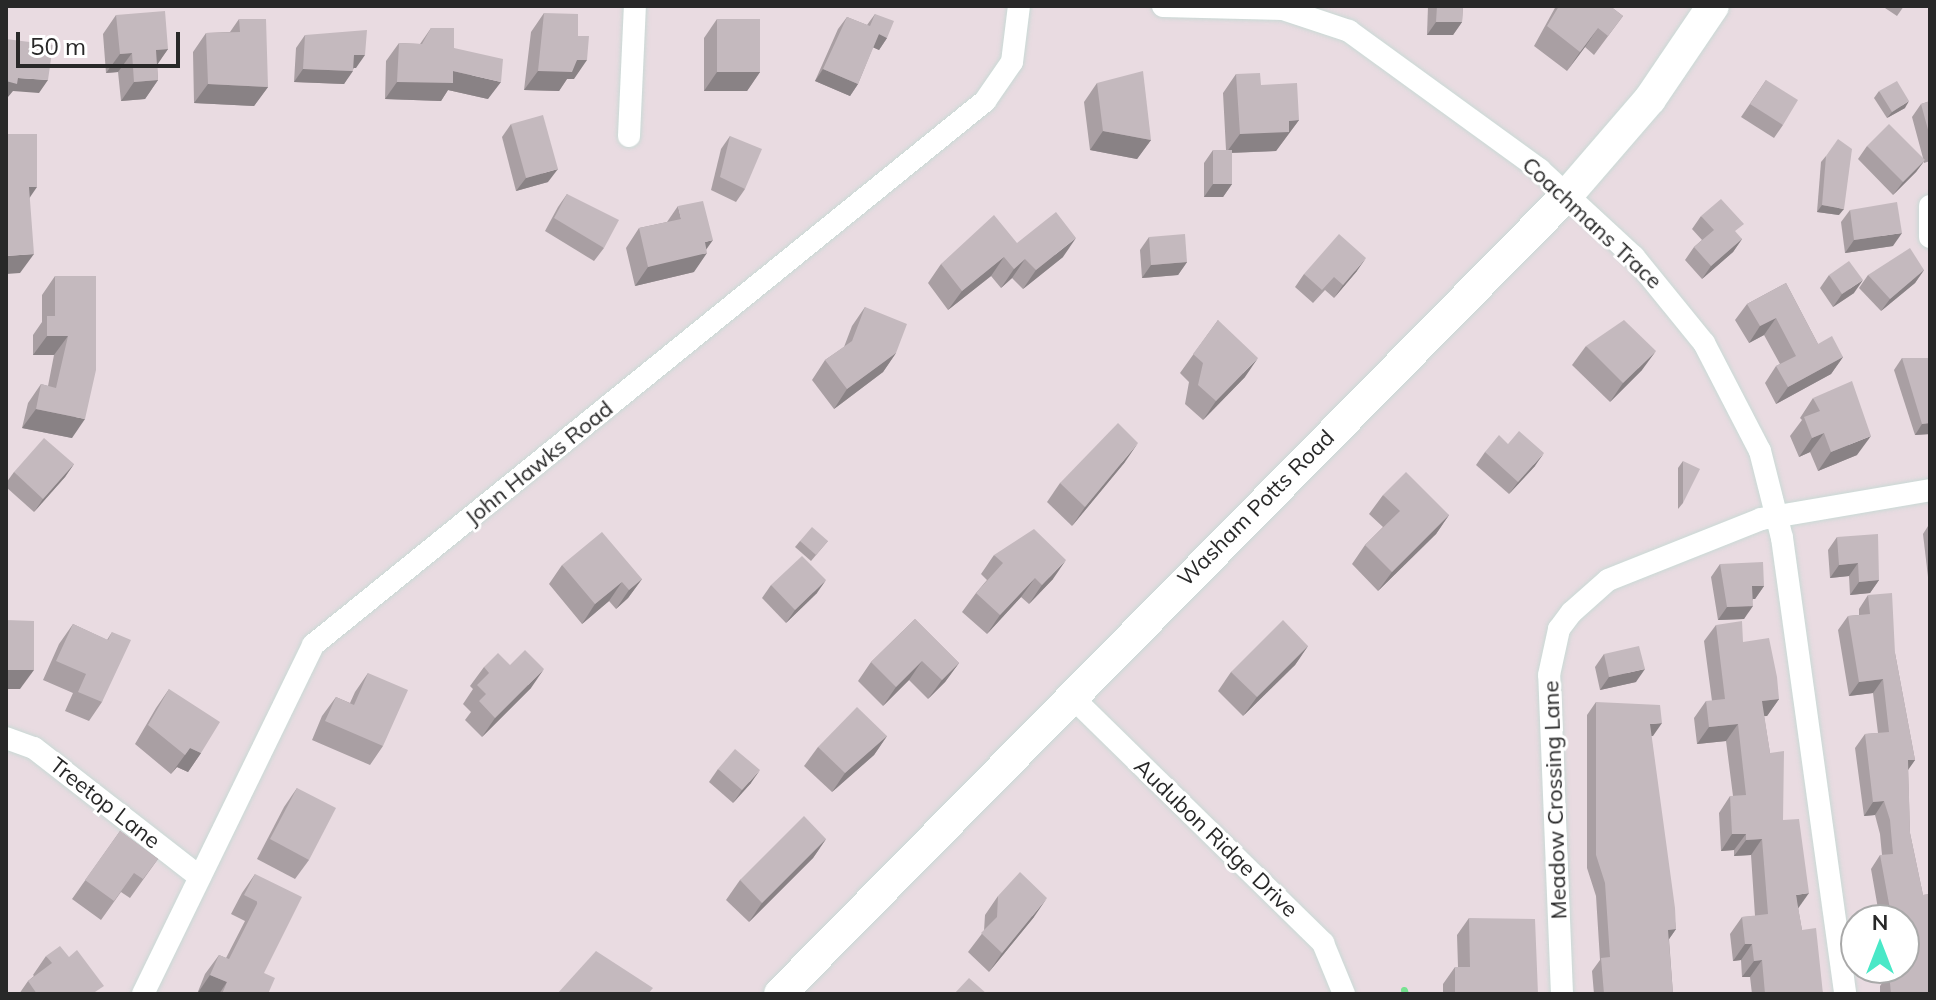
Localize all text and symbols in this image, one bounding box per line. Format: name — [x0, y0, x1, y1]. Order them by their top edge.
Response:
scale bar — [20, 16, 184, 66]
text: 50 m — [30, 31, 86, 61]
street label: Coachmans Trace — [1517, 152, 1667, 294]
street label: John Hawks Road — [460, 395, 618, 531]
street label: Washam Potts Road — [1172, 424, 1340, 592]
street label: Meadow Crossing Lane — [1538, 680, 1572, 920]
street label: Treetop Lane — [45, 752, 165, 854]
street label: Audubon Ridge Drive — [1129, 753, 1303, 923]
north arrow — [1840, 904, 1920, 984]
text: N — [1872, 908, 1888, 936]

